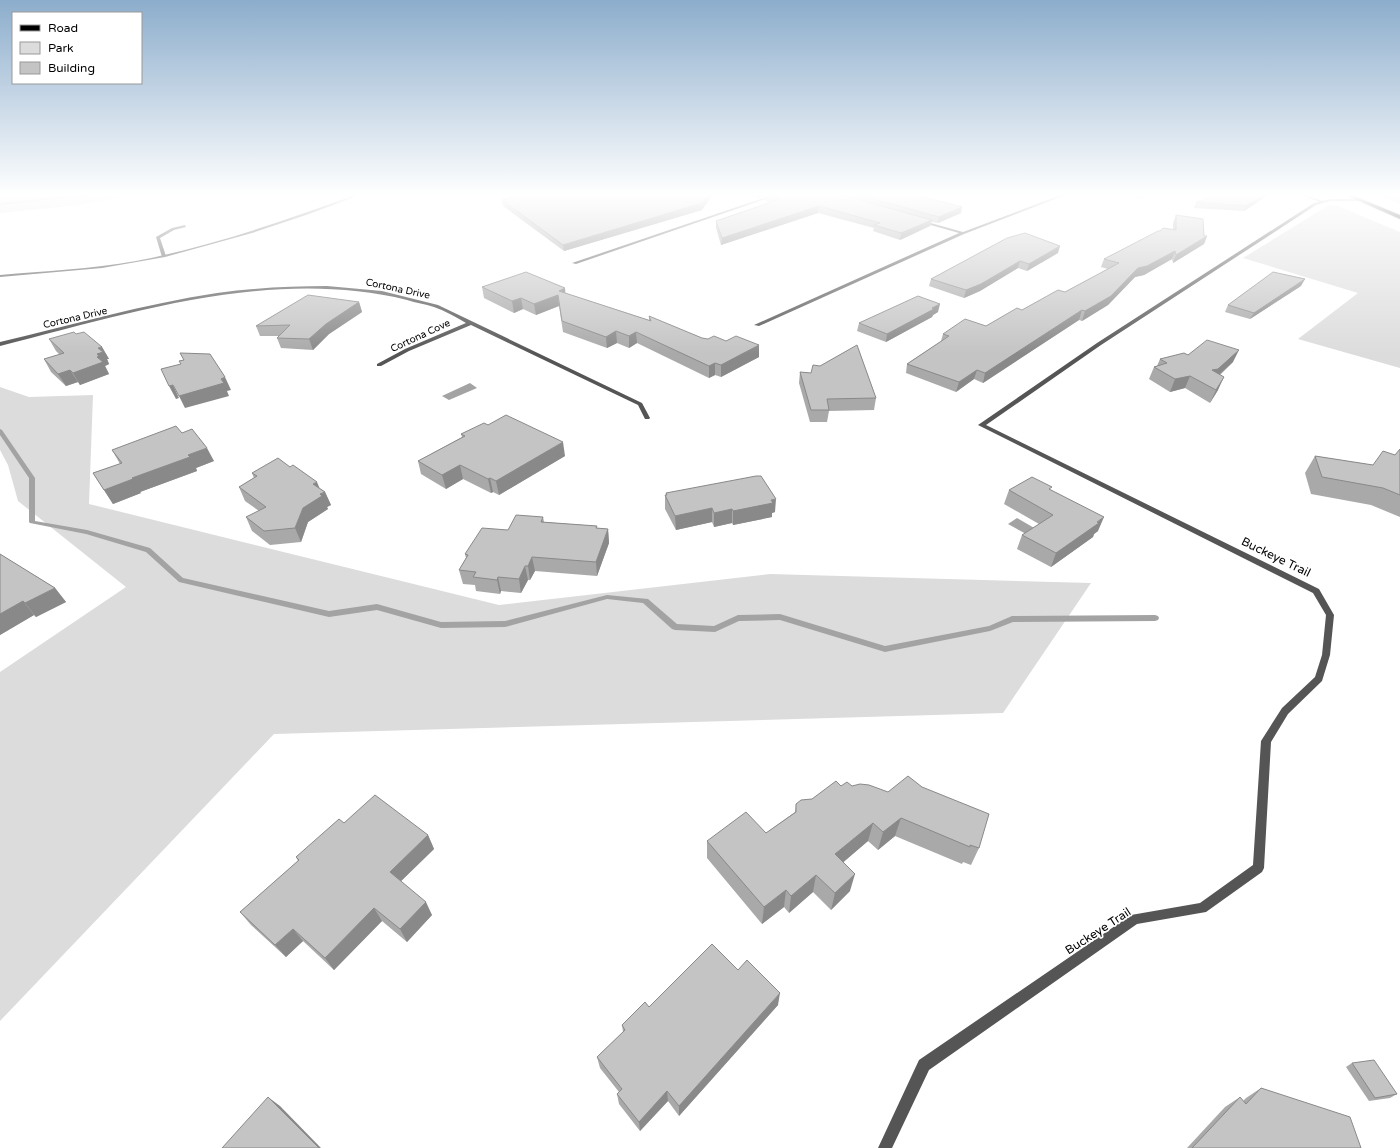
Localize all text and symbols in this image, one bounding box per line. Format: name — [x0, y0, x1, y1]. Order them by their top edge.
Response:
legend — [12, 12, 142, 84]
text: Road — [48, 21, 78, 35]
text: Park — [48, 41, 74, 55]
text: Building — [48, 61, 95, 75]
street label: Cortona Drive — [365, 276, 431, 302]
street label: Cortona Drive — [42, 305, 109, 331]
street label: Cortona Cove — [389, 317, 453, 355]
street label: Buckeye Trail — [1239, 534, 1313, 580]
street label: Buckeye Trail — [1063, 905, 1133, 957]

